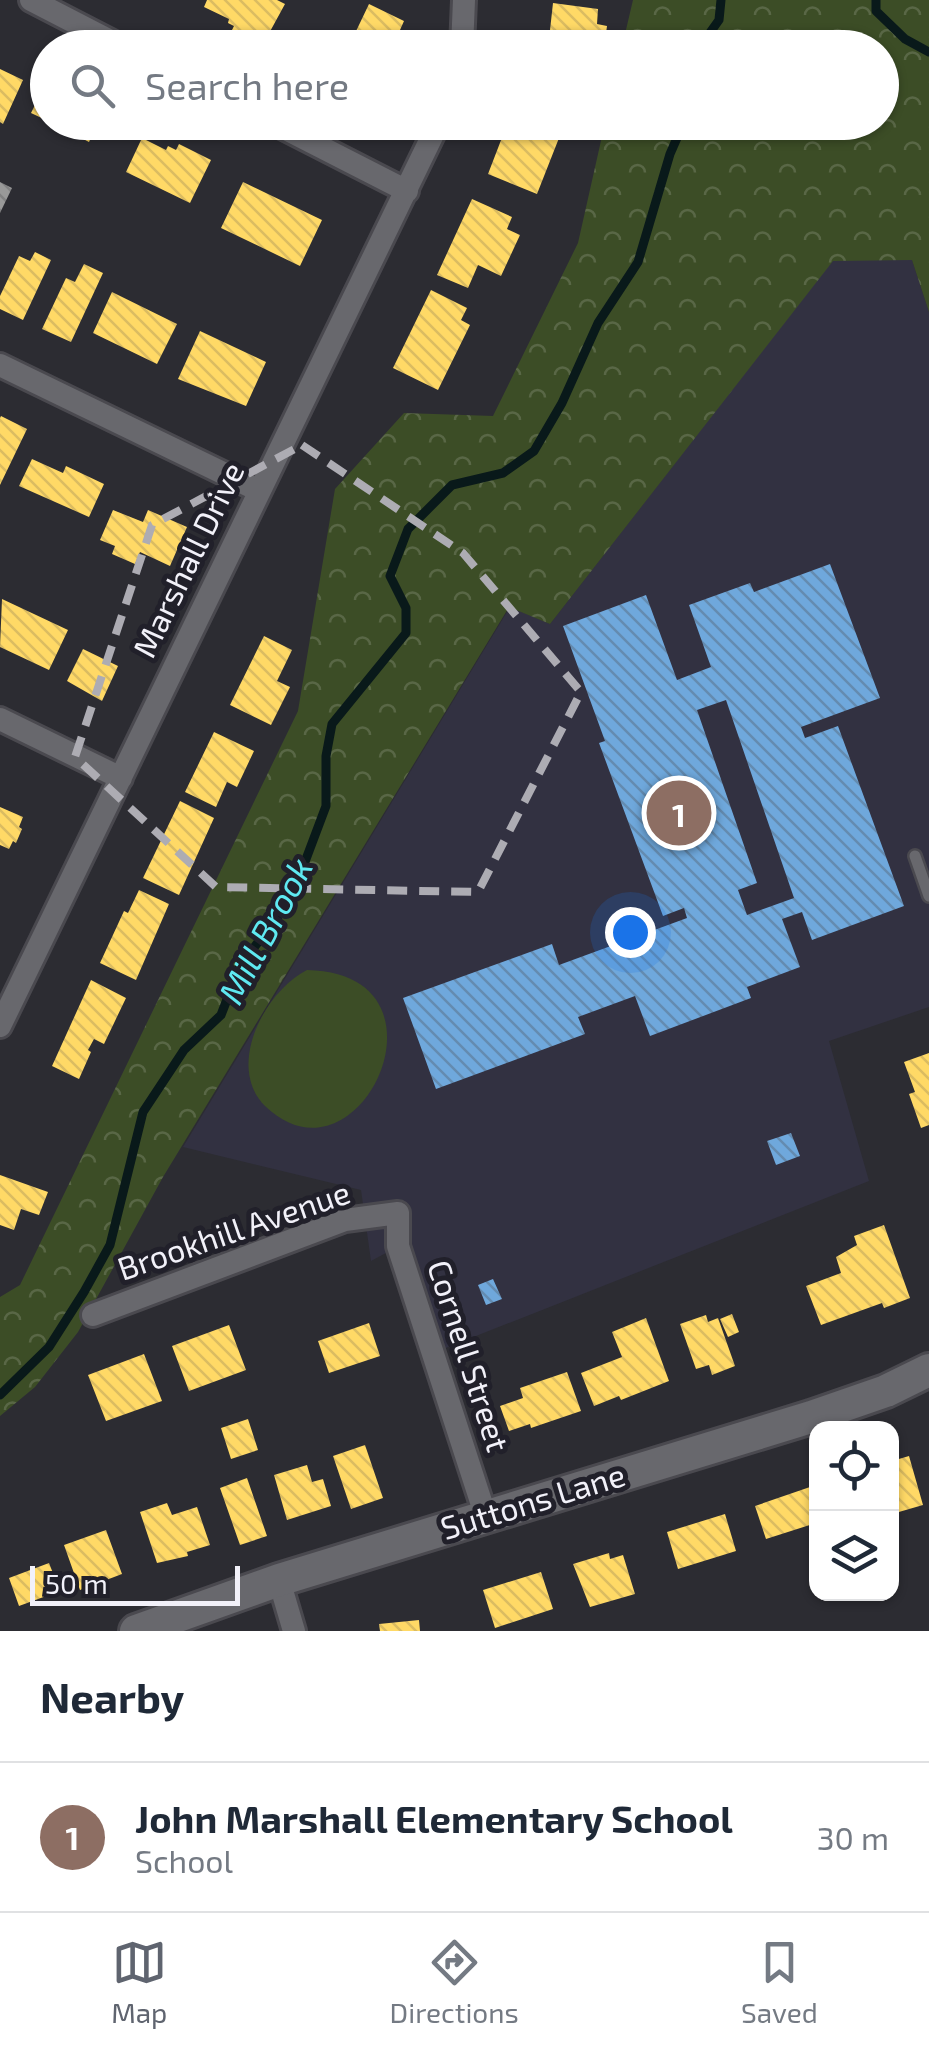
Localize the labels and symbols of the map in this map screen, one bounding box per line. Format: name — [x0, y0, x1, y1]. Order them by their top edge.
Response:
street label: Marshall Drive — [124, 455, 251, 663]
pin: 1 — [646, 776, 712, 850]
water label: Mill Brook — [208, 850, 320, 1010]
your location — [605, 907, 656, 958]
street label: Brookhill Avenue — [112, 1172, 355, 1287]
street label: Cornell Street — [421, 1255, 519, 1456]
street label: Suttons Lane — [436, 1454, 629, 1546]
scale bar — [30, 1561, 240, 1606]

